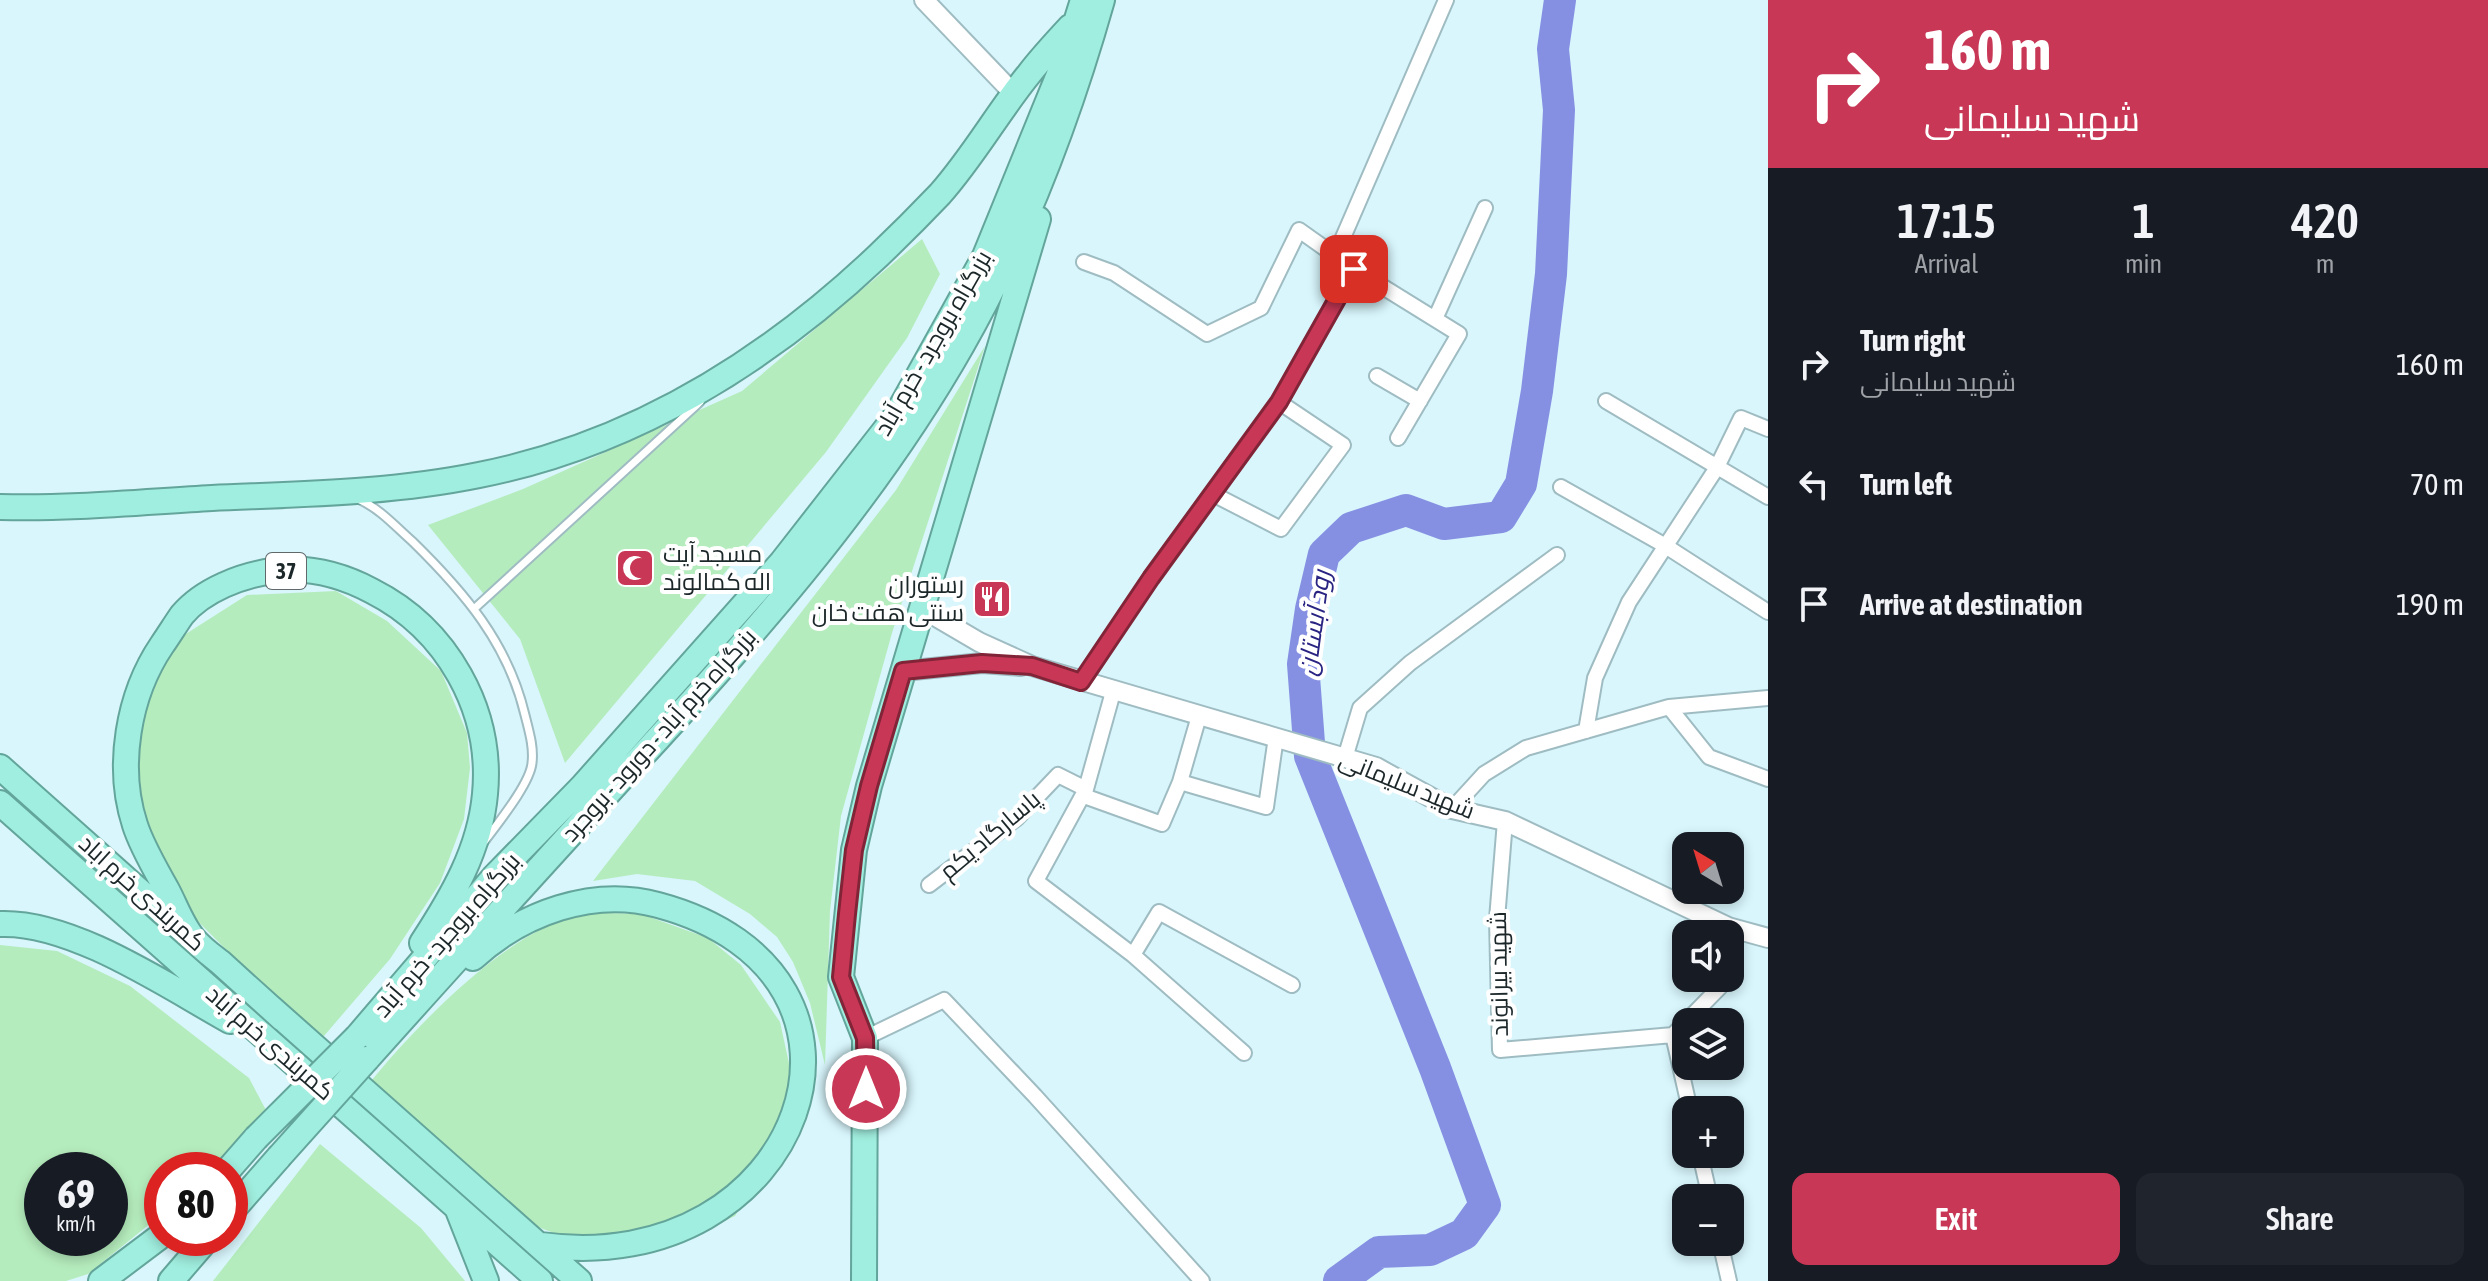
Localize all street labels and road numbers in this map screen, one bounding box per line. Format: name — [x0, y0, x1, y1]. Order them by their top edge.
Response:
street label: بزرگراه بروجرد - خرم آباد — [869, 246, 999, 441]
road number: 37 — [266, 553, 306, 589]
street label: بزرگراه خرم آباد - دورود - بروجرد — [556, 623, 764, 849]
street label: شهید سلیمانی — [1335, 745, 1479, 825]
street label: پاسارگاد یکم — [934, 784, 1048, 887]
street label: کمربندی خرم اباد — [72, 829, 211, 958]
street label: بزرگراه بروجرد - خرم آباد — [368, 847, 528, 1024]
street label: شهید بیرانوند — [1484, 911, 1514, 1037]
street label: کمربندی خرم آباد — [199, 980, 340, 1108]

